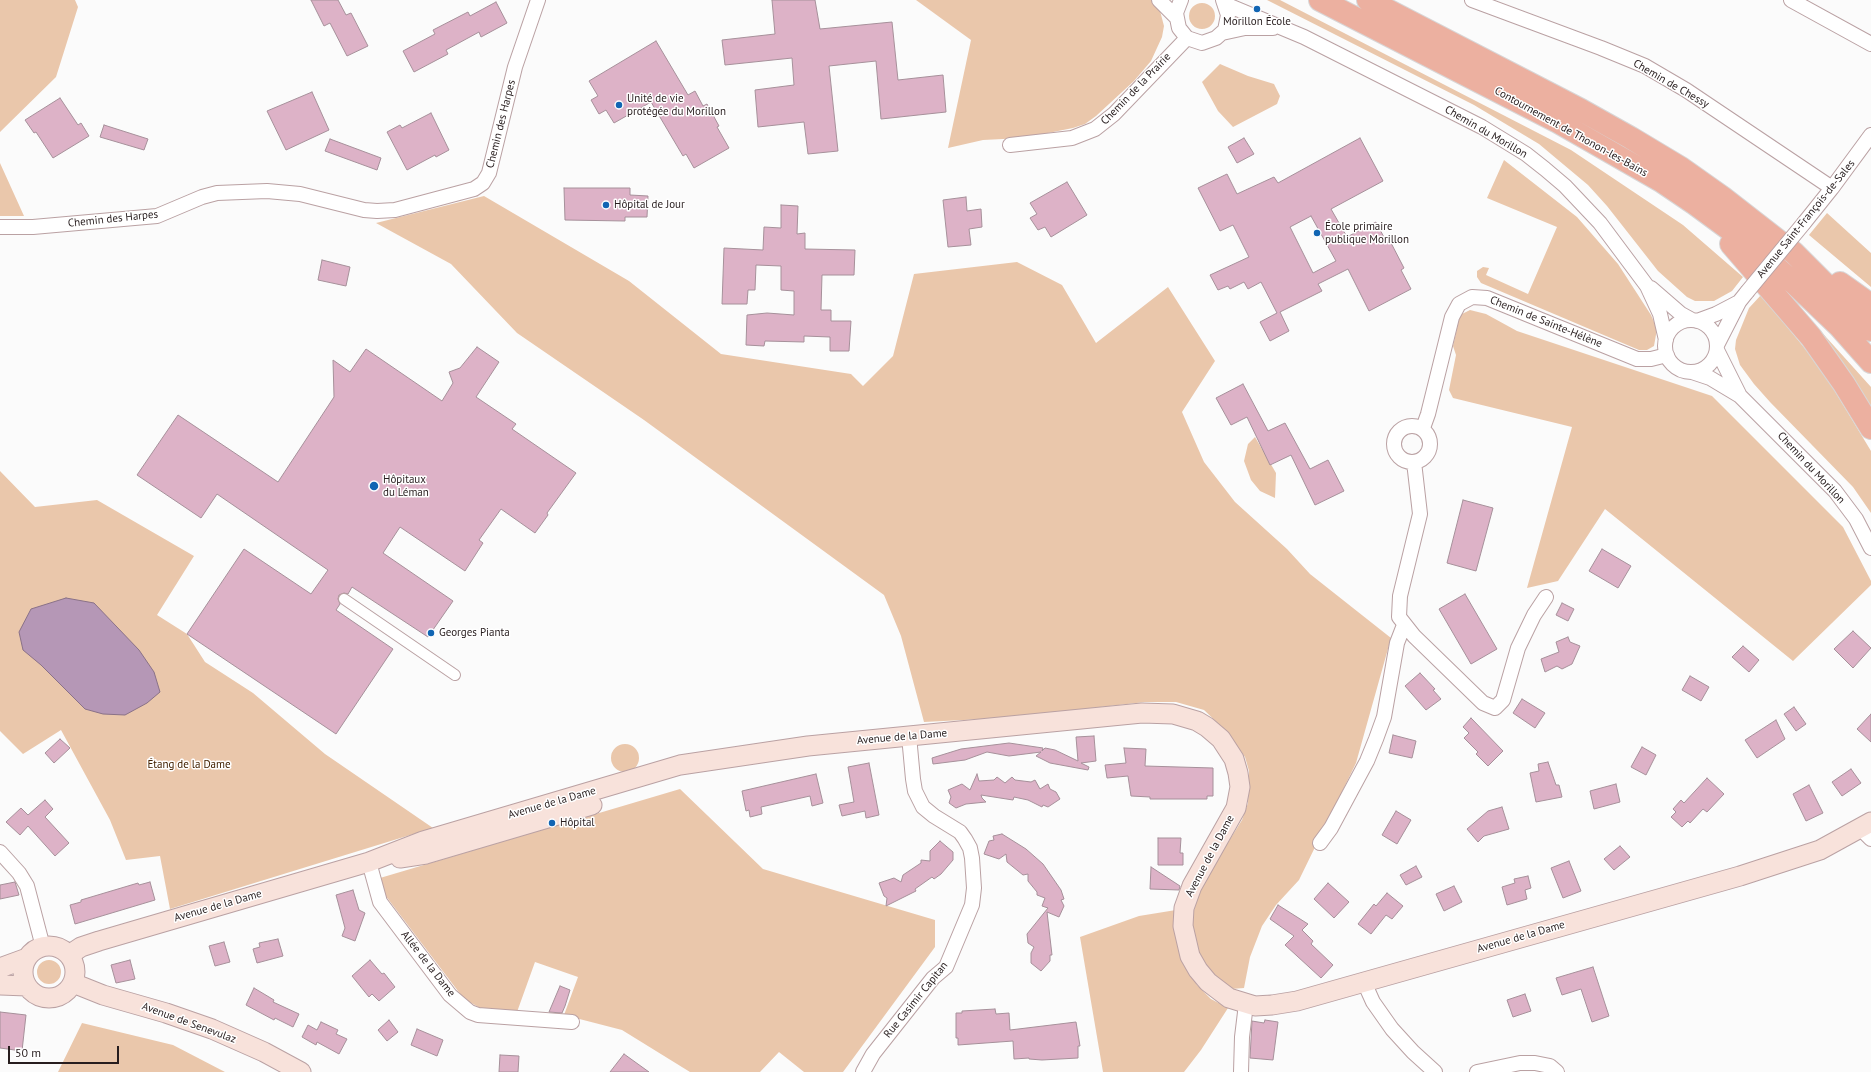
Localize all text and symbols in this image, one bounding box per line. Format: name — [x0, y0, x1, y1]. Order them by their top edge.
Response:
marker: Morillon École — [1252, 4, 1262, 14]
place label: Morillon École — [1223, 15, 1291, 29]
street label: Chemin de la Prairie — [1098, 50, 1174, 128]
street label: Chemin de Chessy — [1631, 57, 1711, 111]
street label: Chemin des Harpes — [484, 78, 518, 170]
street label: Contournement de Thonon-les-Bains — [1492, 84, 1650, 180]
place label: Unité de vie protégée du Morillon — [627, 92, 726, 118]
marker: Unité de vie protégée du Morillon — [614, 100, 624, 110]
street label: Chemin du Morillon — [1442, 103, 1530, 161]
street label: Avenue Saint-François-de-Sales — [1754, 157, 1858, 281]
place label: Hôpital de Jour — [614, 198, 685, 212]
marker: Hôpital de Jour — [601, 200, 611, 210]
street label: Chemin des Harpes — [67, 208, 159, 230]
place label: École primaire publique Morillon — [1325, 220, 1409, 246]
marker: École primaire publique Morillon — [1312, 228, 1322, 238]
street label: Chemin de Sainte-Hélène — [1488, 293, 1604, 351]
street label: Chemin du Morillon — [1774, 429, 1848, 507]
place label: Hôpitaux du Léman — [383, 473, 429, 499]
marker: Hôpitaux du Léman — [368, 480, 380, 492]
place label: Georges Pianta — [439, 626, 510, 640]
marker: Georges Pianta — [426, 628, 436, 638]
street label: Avenue de la Dame — [856, 726, 948, 748]
park label: Étang de la Dame — [147, 758, 231, 772]
street label: Avenue de la Dame — [507, 784, 597, 822]
street label: Avenue de la Dame — [1183, 813, 1237, 899]
place label: Hôpital — [560, 816, 595, 830]
marker: Hôpital — [547, 818, 557, 828]
street label: Avenue de la Dame — [173, 887, 263, 925]
street label: Avenue de la Dame — [1476, 918, 1566, 956]
street label: Allée de la Dame — [398, 928, 458, 1000]
street label: Rue Casimir Capitan — [881, 959, 951, 1041]
street label: Avenue de Senevulaz — [140, 1000, 238, 1046]
scale bar — [10, 1038, 121, 1064]
text: 50 m — [15, 1045, 41, 1060]

